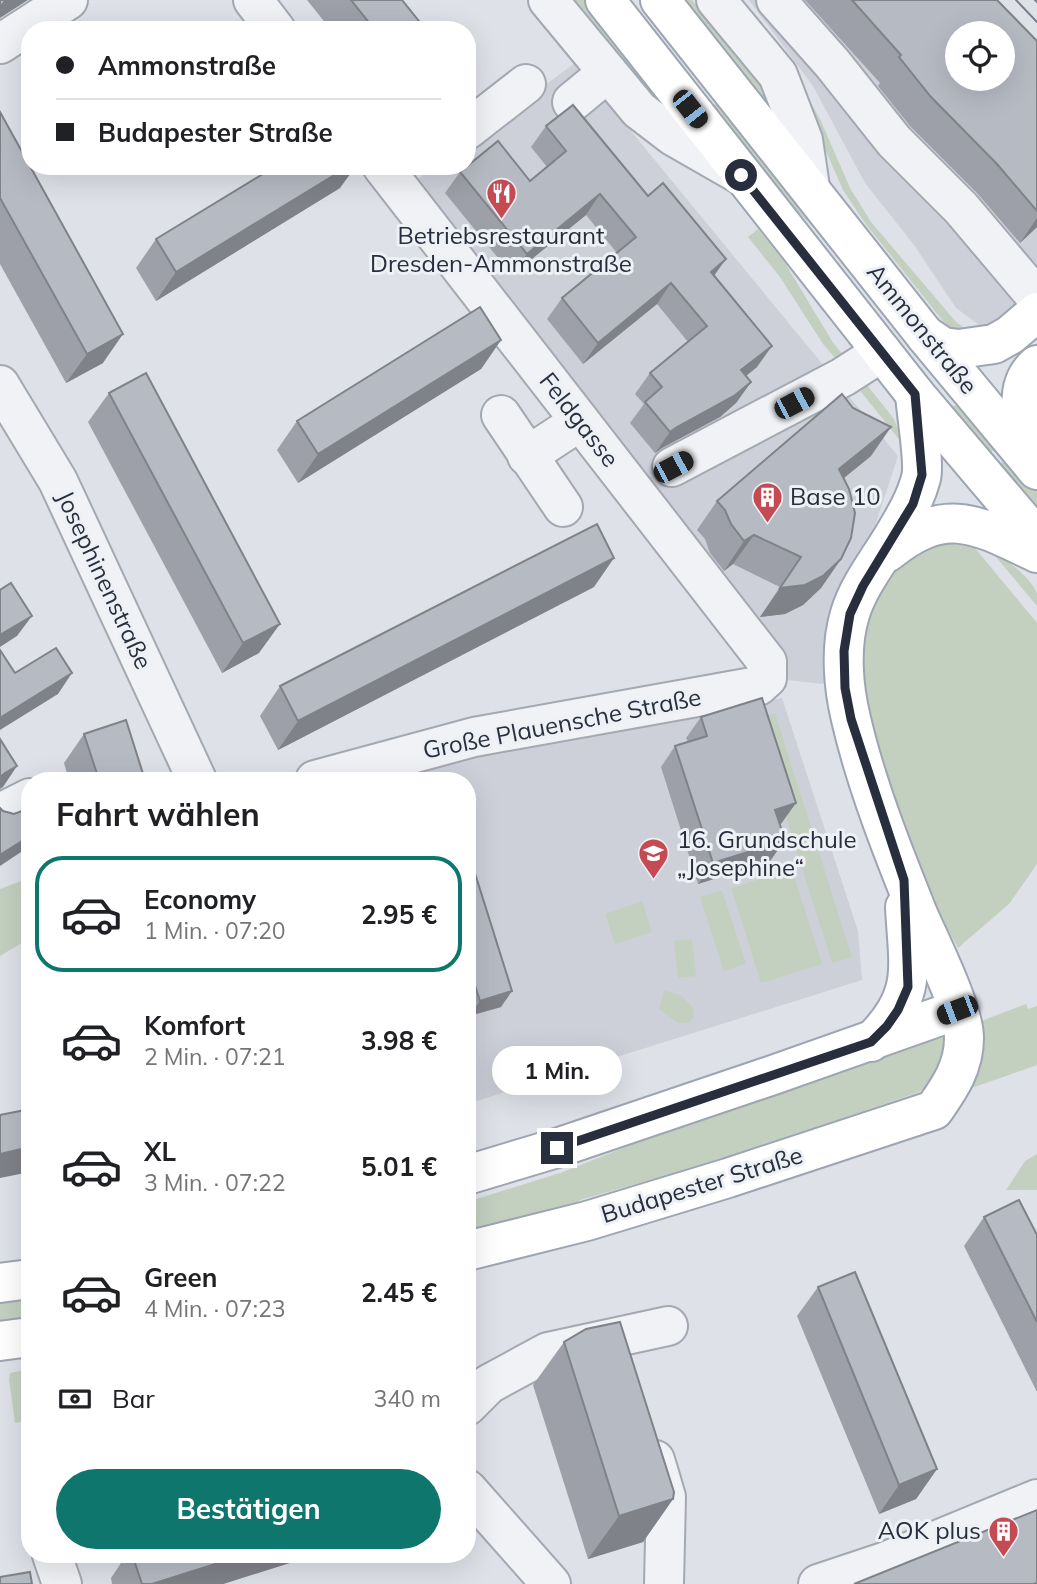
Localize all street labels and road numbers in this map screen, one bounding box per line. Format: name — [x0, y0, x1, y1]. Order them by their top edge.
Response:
street label: Ammonstraße — [861, 257, 984, 400]
street label: Feldgasse — [534, 366, 626, 473]
street label: Josephinenstraße — [50, 486, 159, 674]
street label: Große Plauensche Straße — [420, 681, 703, 765]
street label: Budapester Straße — [597, 1139, 806, 1229]

